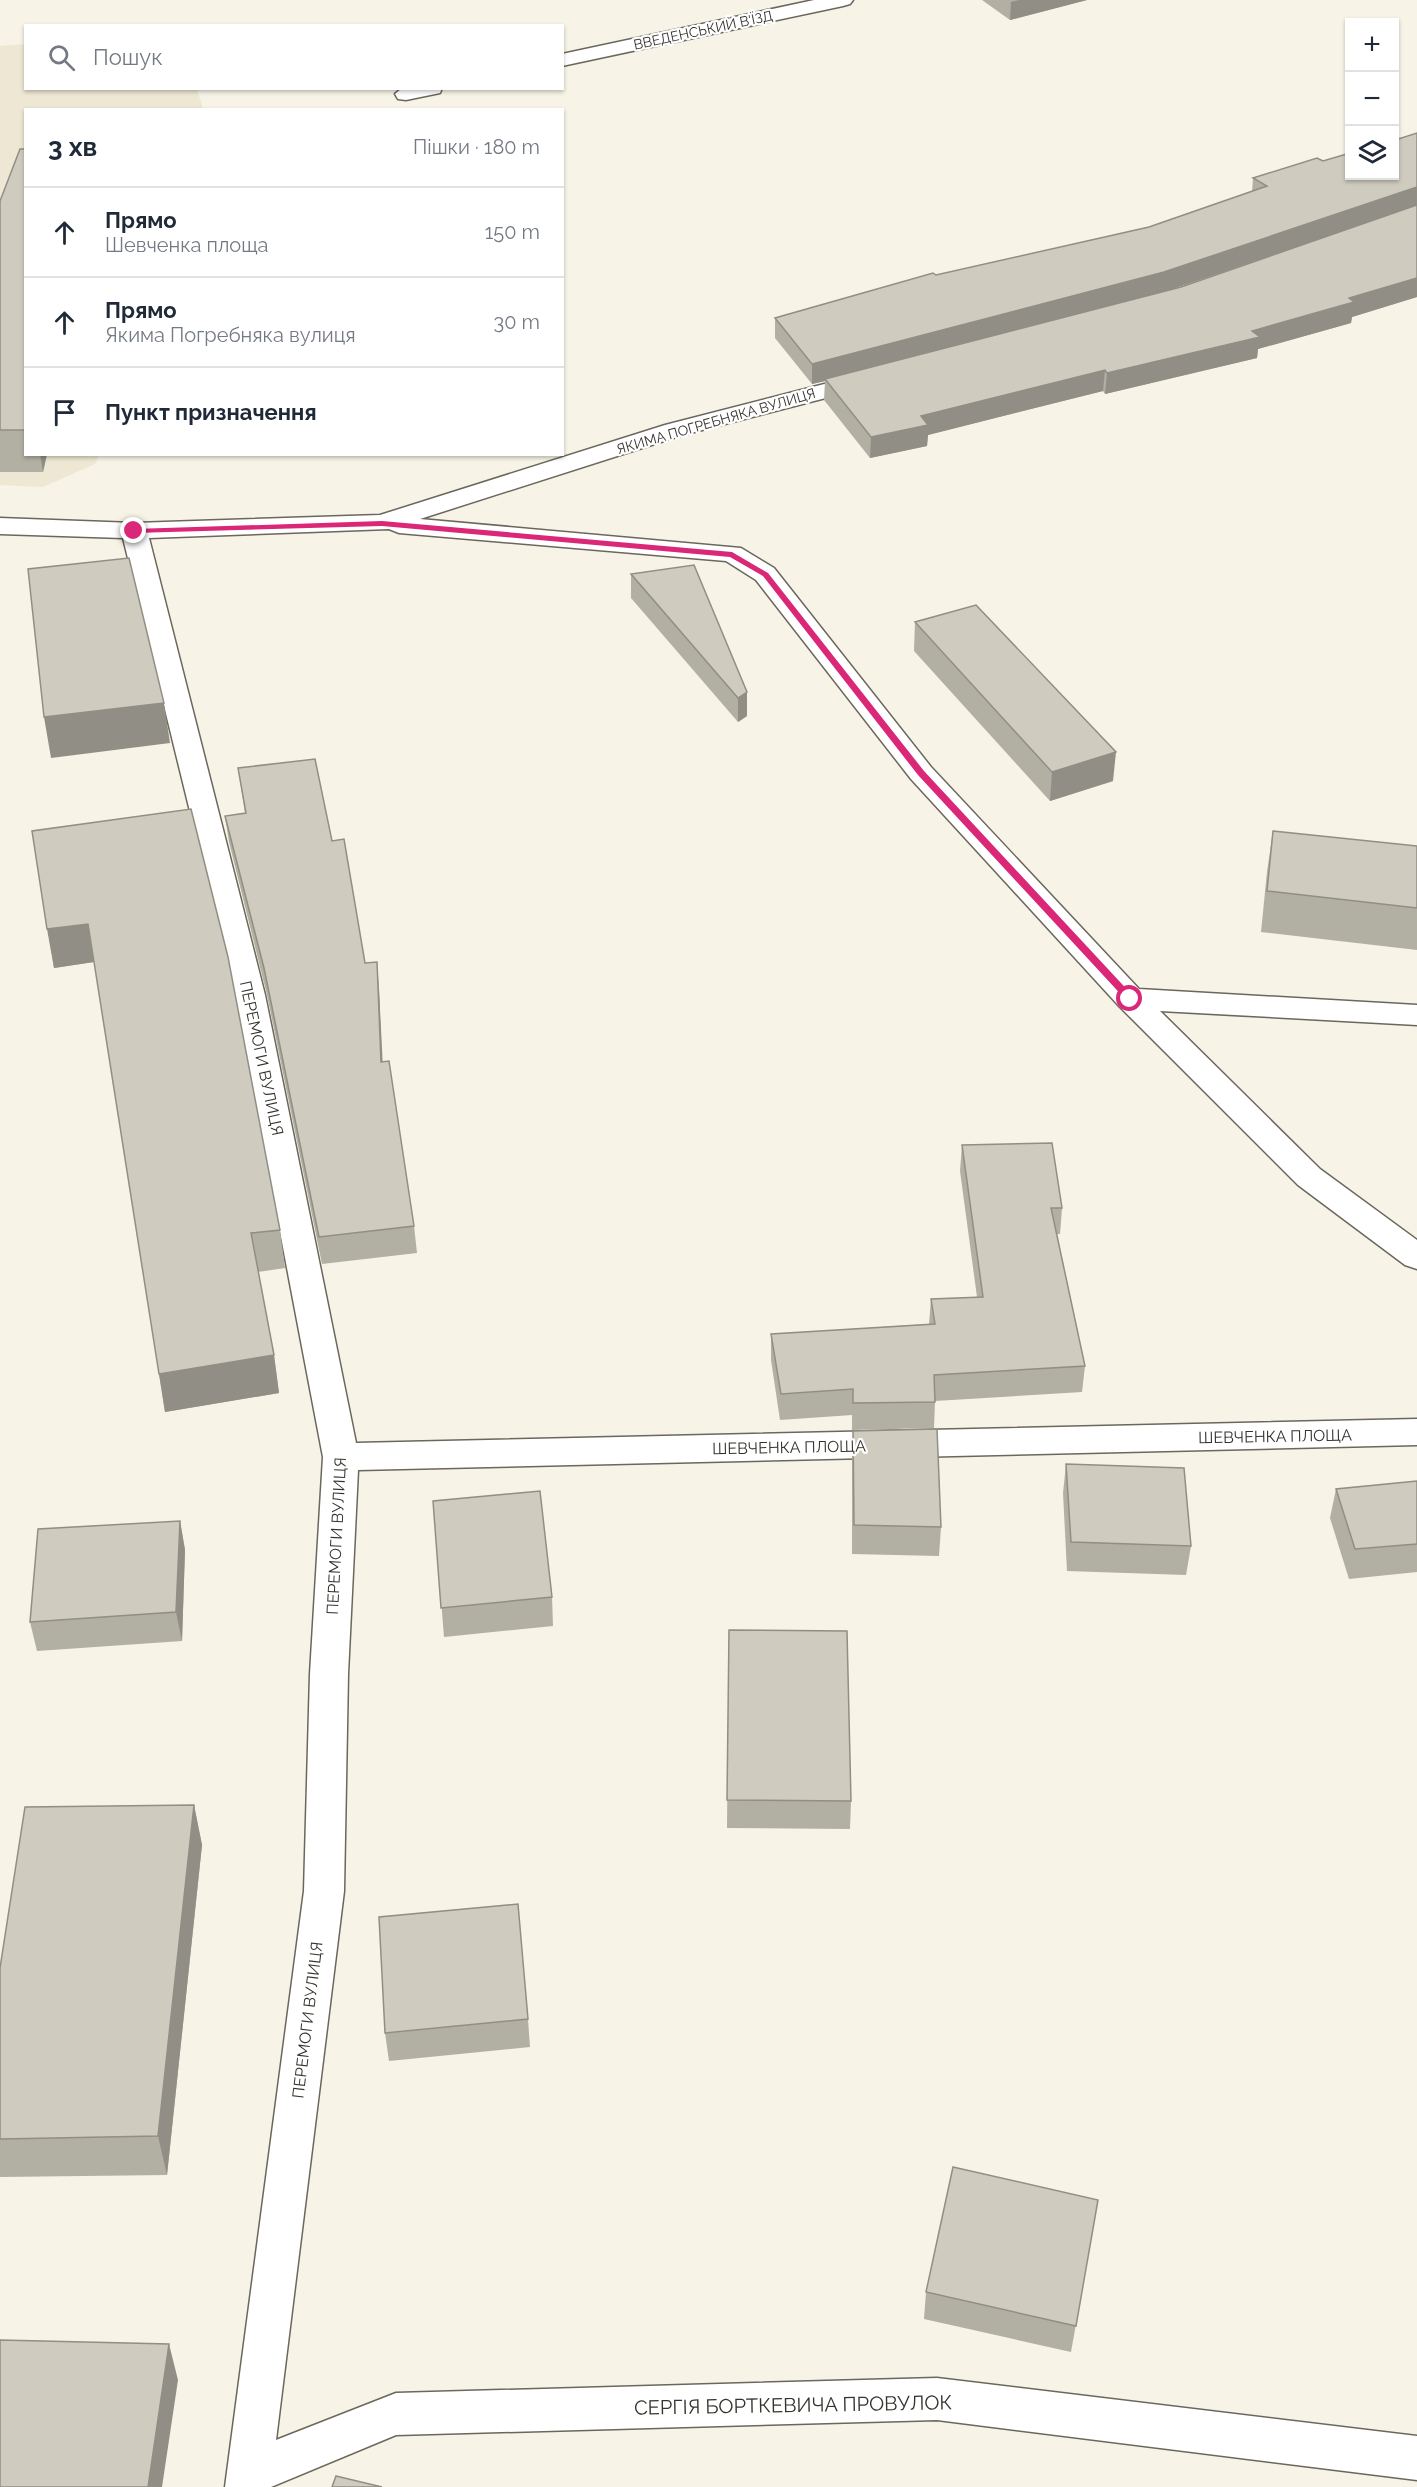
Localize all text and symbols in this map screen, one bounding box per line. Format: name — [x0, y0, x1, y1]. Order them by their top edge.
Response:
street label: ВВЕДЕНСЬКИЙ В'ЇЗД — [632, 5, 774, 53]
map controls — [1345, 18, 1399, 180]
button: + — [1345, 18, 1399, 72]
search box — [24, 24, 564, 90]
icon: search — [45, 41, 78, 74]
text: Пошук — [93, 44, 163, 70]
button: − — [1345, 72, 1399, 126]
button: layers — [1345, 126, 1399, 180]
text: 3 хв — [48, 132, 97, 162]
text: Пішки · 180 m — [413, 135, 540, 159]
text: Прямо — [105, 207, 177, 233]
icon: ahead — [48, 216, 81, 249]
text: 150 m — [485, 220, 540, 244]
text: Шевченка площа — [105, 233, 269, 257]
text: Прямо — [105, 297, 177, 323]
icon: ahead — [48, 306, 81, 339]
text: 30 m — [494, 310, 540, 334]
text: Якима Погребняка вулиця — [105, 323, 356, 347]
street label: ЯКИМА ПОГРЕБНЯКА ВУЛИЦЯ — [615, 385, 817, 457]
icon: arrive — [48, 396, 81, 429]
text: Пункт призначення — [105, 399, 317, 425]
route end — [120, 517, 146, 543]
street label: ПЕРЕМОГИ ВУЛИЦЯ — [236, 979, 287, 1137]
route start — [1116, 985, 1142, 1011]
street label: ШЕВЧЕНКА ПЛОЩА — [1198, 1426, 1352, 1447]
street label: ШЕВЧЕНКА ПЛОЩА — [712, 1437, 866, 1458]
street label: ПЕРЕМОГИ ВУЛИЦЯ — [323, 1457, 350, 1615]
street label: ПЕРЕМОГИ ВУЛИЦЯ — [288, 1941, 327, 2099]
street label: СЕРГІЯ БОРТКЕВИЧА ПРОВУЛОК — [634, 2390, 953, 2420]

